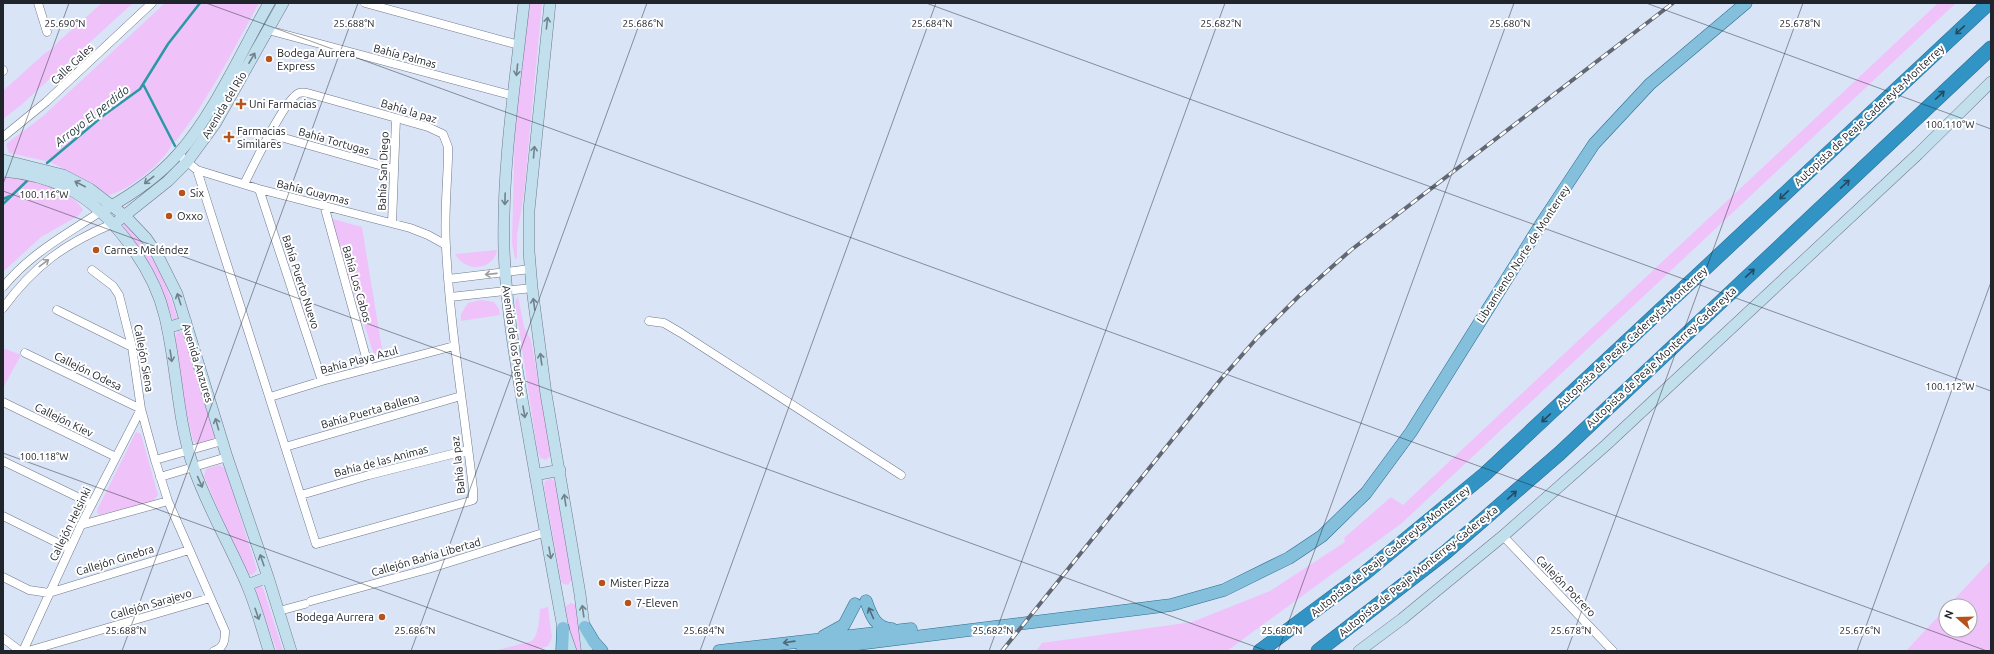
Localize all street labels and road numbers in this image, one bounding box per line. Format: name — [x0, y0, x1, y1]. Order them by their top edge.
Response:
street label: Calle Gales — [48, 41, 96, 87]
street label: Bahía Palmas — [372, 42, 438, 70]
street label: Autopista de Peaje Cadereyta-Monterrey — [1791, 42, 1947, 188]
street label: Avenida del Río — [199, 69, 249, 141]
street label: Bahía la paz — [380, 97, 438, 125]
street label: Bahía Tortugas — [297, 125, 371, 157]
street label: Bahía San Diego — [376, 131, 390, 211]
street label: Bahía Guaymas — [276, 177, 351, 207]
street label: Libramiento Norte de Monterrey — [1474, 183, 1572, 325]
street label: Bahía Puerto Nuevo — [280, 233, 322, 331]
street label: Bahía Los Cabos — [340, 244, 374, 324]
street label: Autopista de Peaje Cadereyta-Monterrey — [1554, 264, 1710, 410]
street label: Autopista de Peaje Monterrey-Cadereyta — [1583, 284, 1739, 430]
street label: Avenida de los Puertos — [500, 285, 528, 398]
street label: Avenida Anzures — [180, 322, 216, 404]
street label: Callejón Siena — [132, 323, 156, 393]
street label: Bahía Playa Azul — [319, 344, 399, 376]
street label: Callejón Odesa — [52, 349, 124, 393]
street label: Bahía Puerta Ballena — [319, 391, 421, 431]
street label: Callejón Kiev — [33, 401, 96, 440]
street label: Bahía la paz — [449, 436, 467, 494]
street label: Bahía de las Animas — [333, 443, 429, 479]
street label: Autopista de Peaje Cadereyta-Monterrey — [1308, 483, 1472, 619]
street label: Callejón Helsinki — [47, 485, 93, 563]
street label: Autopista de Peaje Monterrey-Cadereyta — [1336, 503, 1500, 639]
street label: Callejón Bahía Libertad — [370, 536, 482, 578]
street label: Callejón Ginebra — [75, 542, 155, 578]
street label: Callejón Potrero — [1534, 553, 1598, 619]
street label: Callejón Sarajevo — [109, 587, 193, 621]

